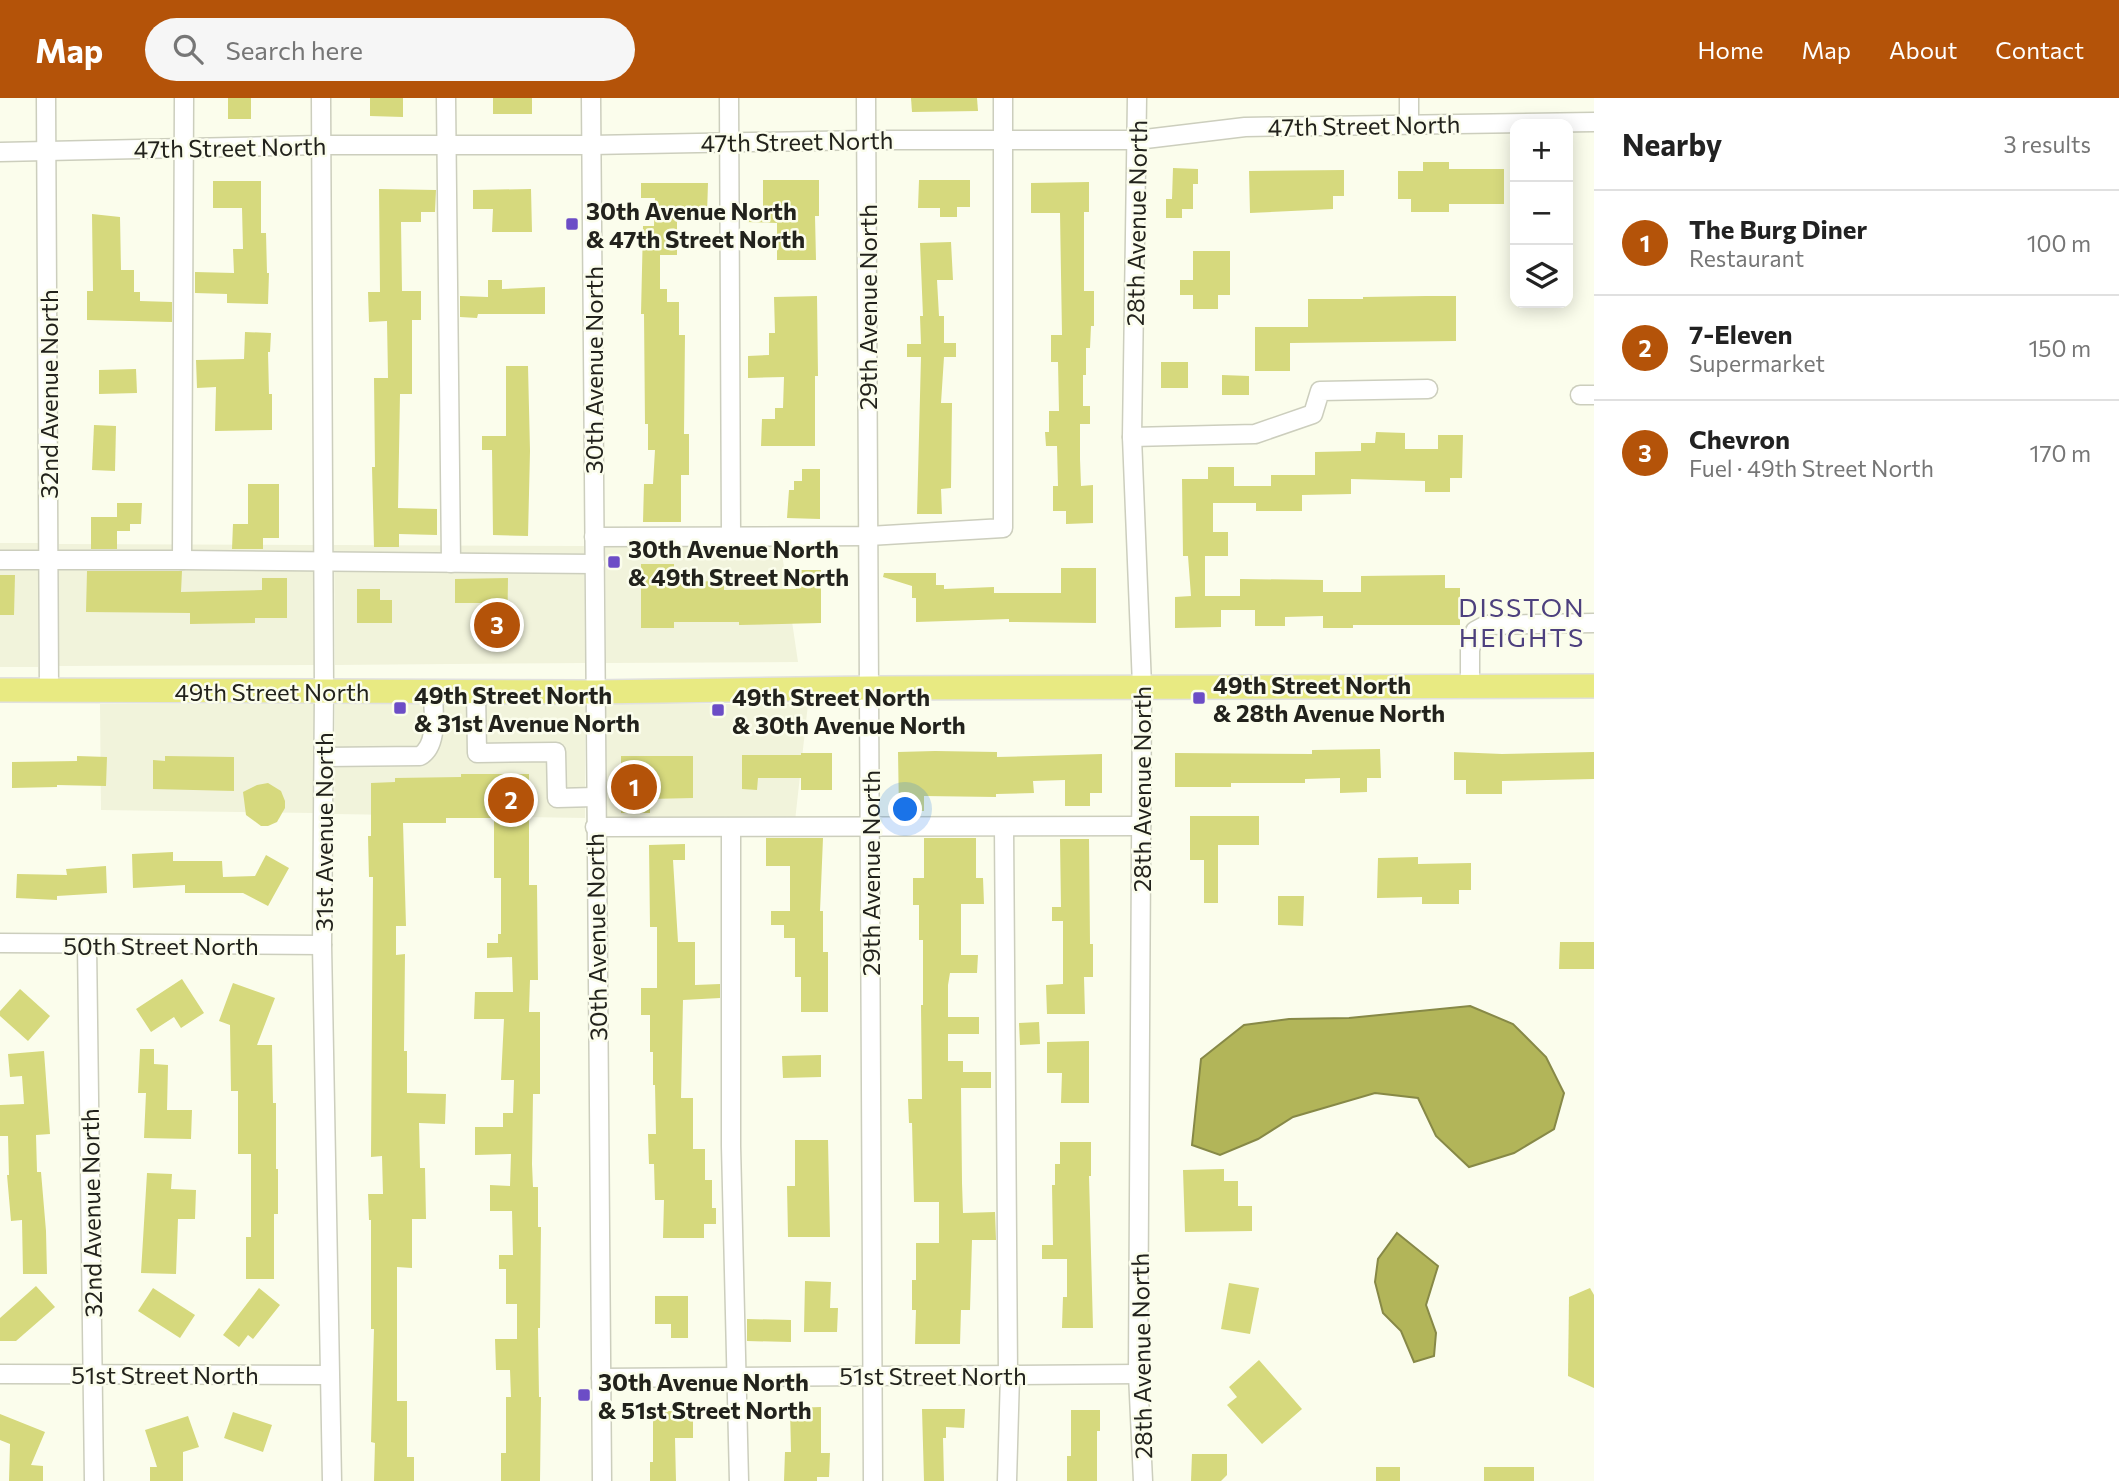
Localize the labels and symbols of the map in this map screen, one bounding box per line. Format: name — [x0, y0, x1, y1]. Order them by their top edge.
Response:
street label: 47th Street North — [1267, 109, 1461, 141]
street label: 28th Avenue North — [1120, 120, 1152, 326]
street label: 47th Street North — [700, 125, 894, 157]
street label: 47th Street North — [133, 131, 327, 163]
place label: 30th Avenue North & 47th Street North — [586, 196, 805, 253]
street label: 29th Avenue North — [853, 204, 882, 410]
marker: 30th Avenue North & 47th Street North — [564, 216, 580, 232]
street label: 30th Avenue North — [579, 266, 608, 474]
street label: 32nd Avenue North — [34, 289, 63, 499]
place label: 30th Avenue North & 49th Street North — [628, 534, 849, 591]
marker: 30th Avenue North & 49th Street North — [606, 554, 622, 570]
district label: DISSTON HEIGHTS — [1458, 591, 1586, 652]
pin: 3 — [474, 599, 520, 651]
place label: 49th Street North & 28th Avenue North — [1213, 670, 1445, 727]
street label: 49th Street North — [174, 677, 370, 706]
place label: 49th Street North & 31st Avenue North — [414, 680, 640, 737]
place label: 49th Street North & 30th Avenue North — [732, 682, 966, 739]
street label: 28th Avenue North — [1127, 686, 1156, 892]
marker: 49th Street North & 28th Avenue North — [1191, 690, 1207, 706]
marker: 49th Street North & 31st Avenue North — [392, 700, 408, 716]
marker: 49th Street North & 30th Avenue North — [710, 702, 726, 718]
street label: 31st Avenue North — [309, 732, 338, 932]
pin: 1 — [611, 761, 657, 813]
street label: 29th Avenue North — [856, 770, 885, 976]
pin: 2 — [488, 774, 534, 826]
your location — [888, 792, 922, 826]
street label: 30th Avenue North — [580, 833, 612, 1041]
street label: 50th Street North — [63, 931, 259, 960]
street label: 32nd Avenue North — [75, 1108, 107, 1318]
street label: 28th Avenue North — [1125, 1253, 1157, 1459]
street label: 51st Street North — [71, 1360, 259, 1389]
street label: 51st Street North — [839, 1361, 1027, 1390]
place label: 30th Avenue North & 51st Street North — [598, 1367, 812, 1424]
marker: 30th Avenue North & 51st Street North — [576, 1387, 592, 1403]

